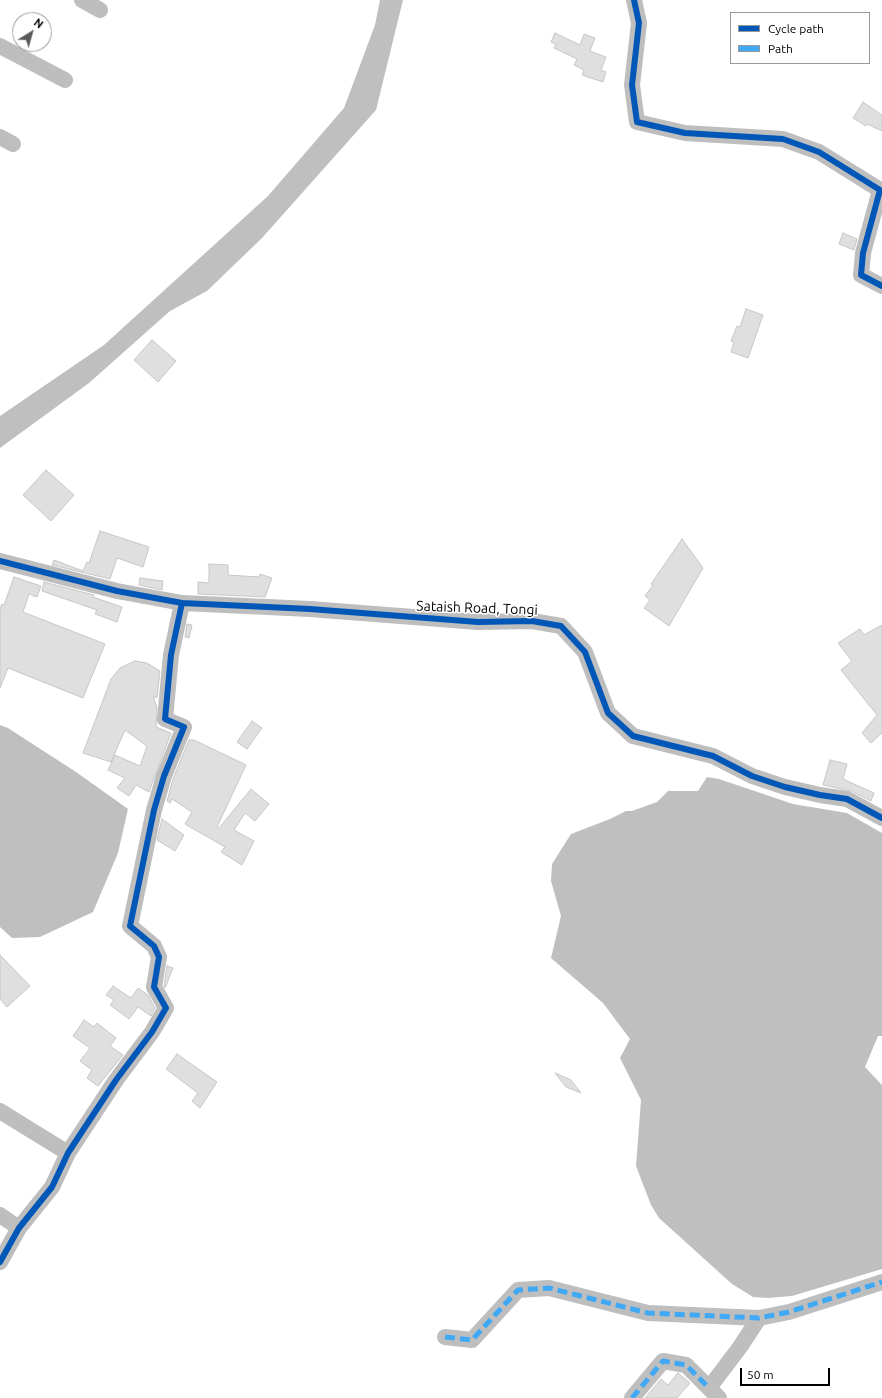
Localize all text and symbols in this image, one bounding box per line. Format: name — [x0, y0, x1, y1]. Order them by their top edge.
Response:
north arrow — [12, 12, 52, 52]
legend — [730, 12, 870, 64]
text: N — [32, 16, 46, 30]
text: Cycle path — [768, 22, 824, 35]
text: Path — [768, 42, 793, 55]
street label: Sataish Road, Tongi — [416, 597, 538, 619]
scale bar — [742, 1360, 832, 1386]
text: 50 m — [747, 1368, 774, 1381]

